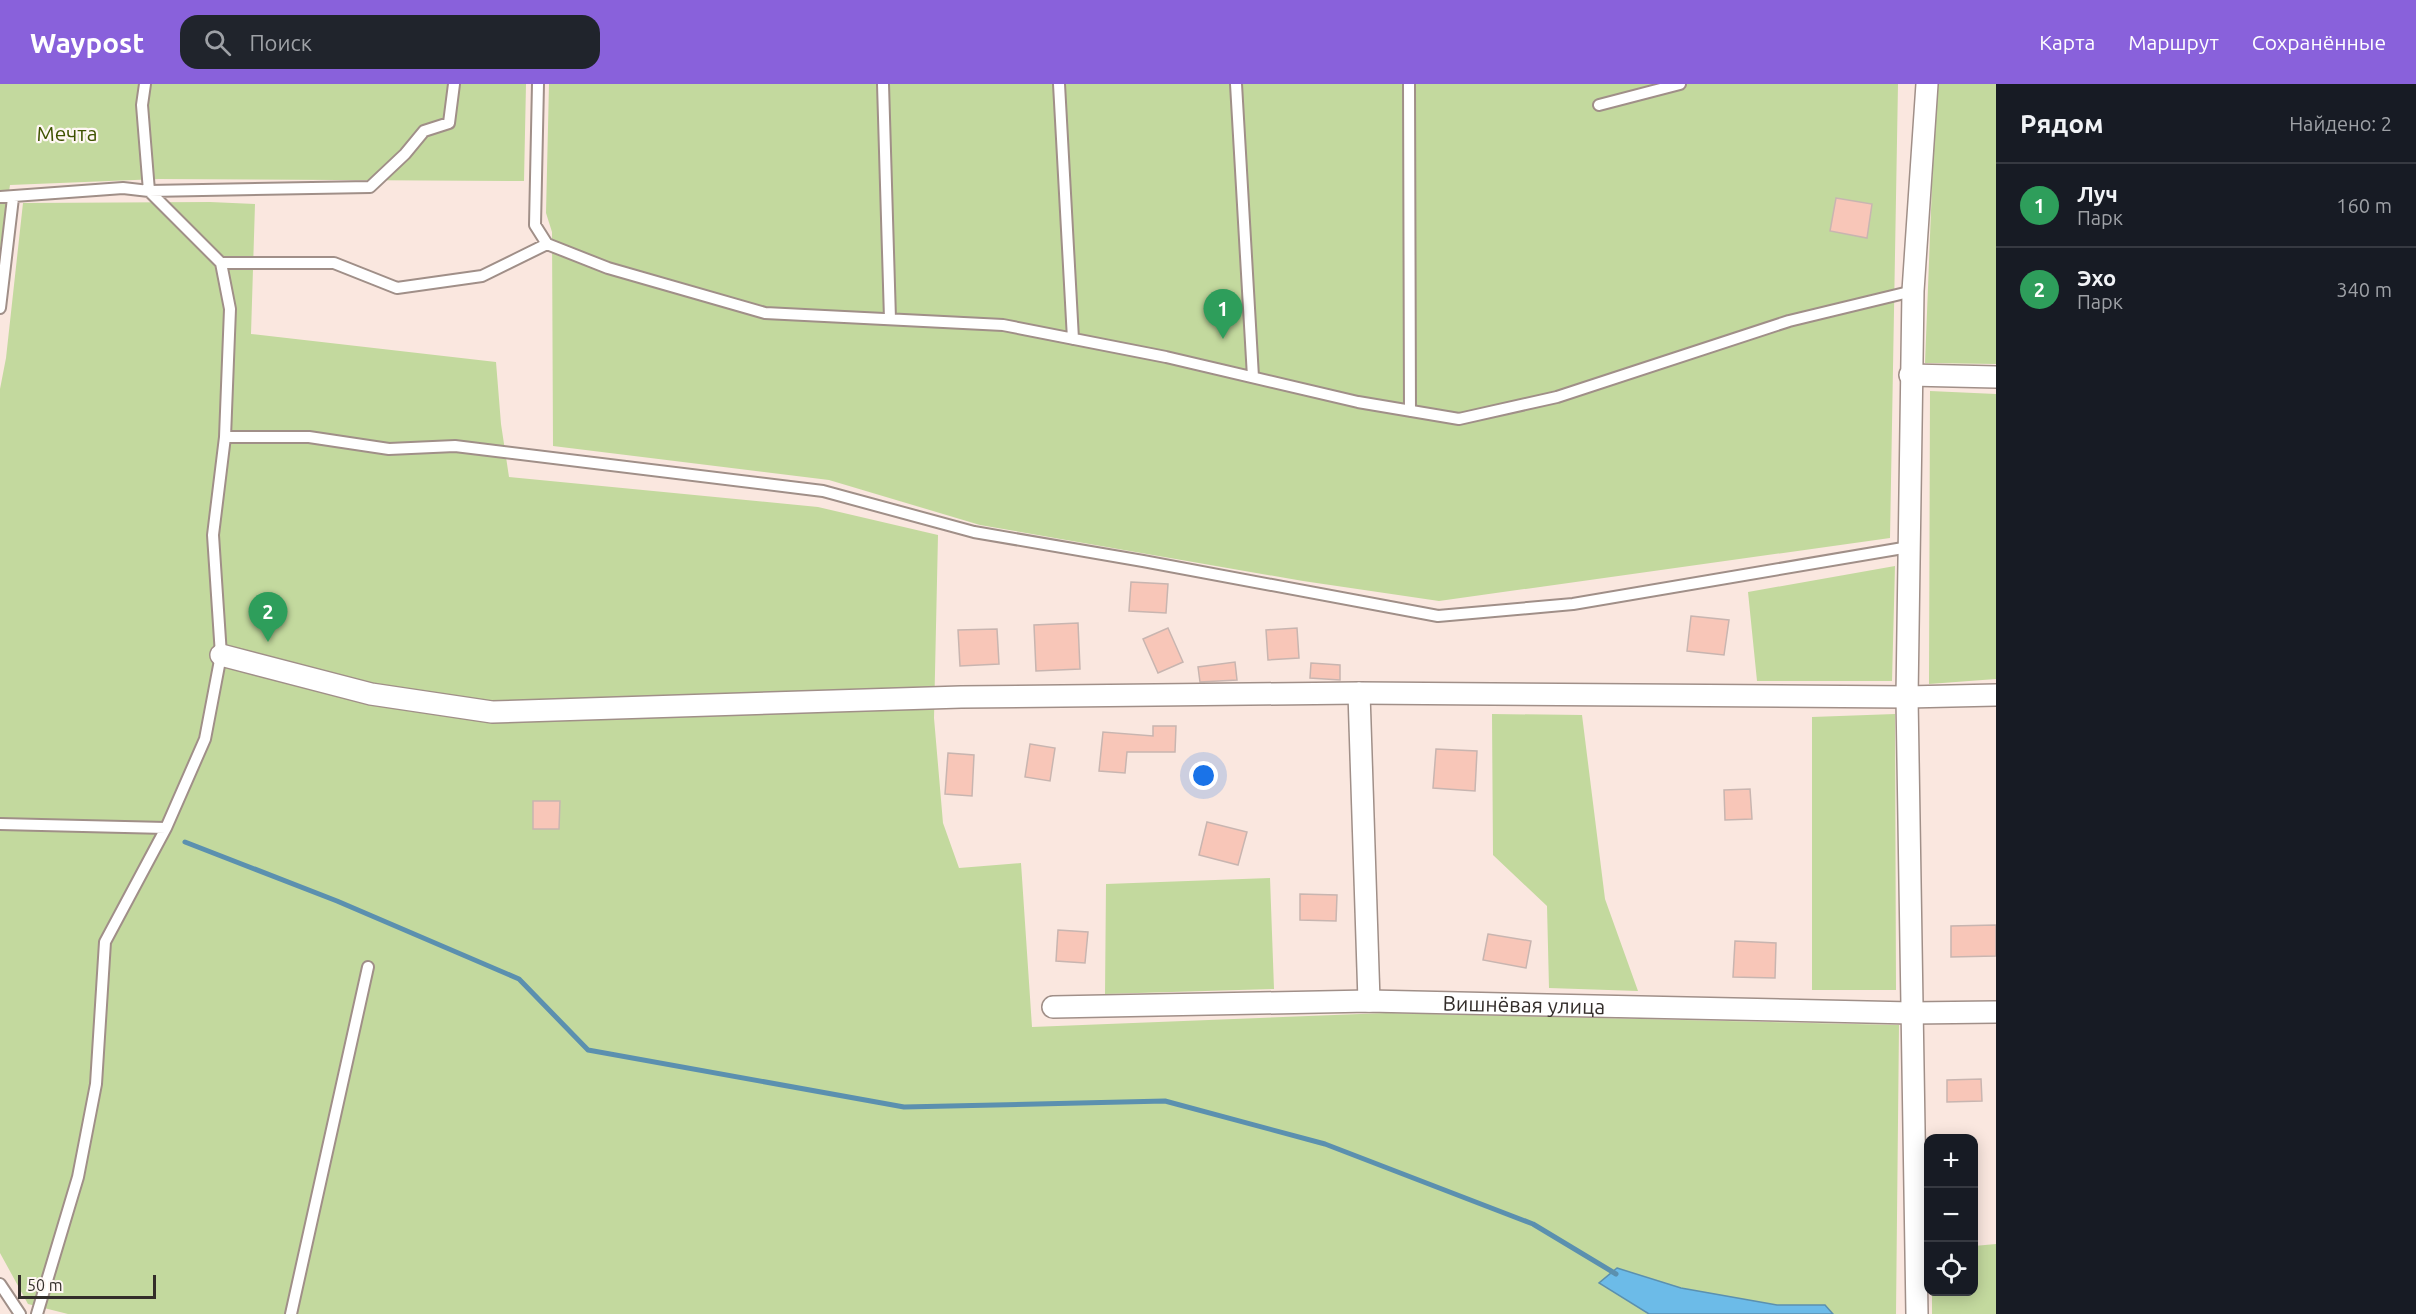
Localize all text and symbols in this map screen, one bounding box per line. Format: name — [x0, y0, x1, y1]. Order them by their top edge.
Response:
search box — [180, 15, 600, 69]
icon: search — [201, 26, 234, 59]
text: Waypost — [30, 27, 144, 58]
text: Поиск — [249, 30, 312, 55]
text: Карта — [2039, 30, 2095, 54]
text: Маршрут — [2128, 30, 2219, 54]
text: Сохранённые — [2252, 30, 2386, 54]
text: Рядом — [2020, 109, 2104, 138]
text: Найдено: 2 — [2289, 112, 2392, 135]
park label: Мечта — [37, 121, 97, 145]
text: Луч — [2077, 181, 2118, 206]
text: 1 — [2034, 194, 2045, 217]
text: 160 m — [2336, 194, 2392, 217]
text: Парк — [2077, 206, 2123, 229]
text: Эхо — [2077, 265, 2116, 290]
text: 2 — [2034, 278, 2045, 301]
text: 340 m — [2336, 278, 2392, 301]
pin: 1 — [1204, 290, 1242, 339]
text: Парк — [2077, 290, 2123, 313]
pin: 2 — [248, 592, 288, 642]
your location — [1189, 761, 1218, 790]
street label: Вишнёвая улица — [1442, 991, 1605, 1018]
map controls — [1924, 1134, 1978, 1296]
button: + — [1924, 1134, 1978, 1188]
button: − — [1924, 1188, 1978, 1242]
button: locate — [1924, 1242, 1978, 1296]
scale bar — [18, 1272, 156, 1300]
text: 50 m — [27, 1276, 63, 1294]

